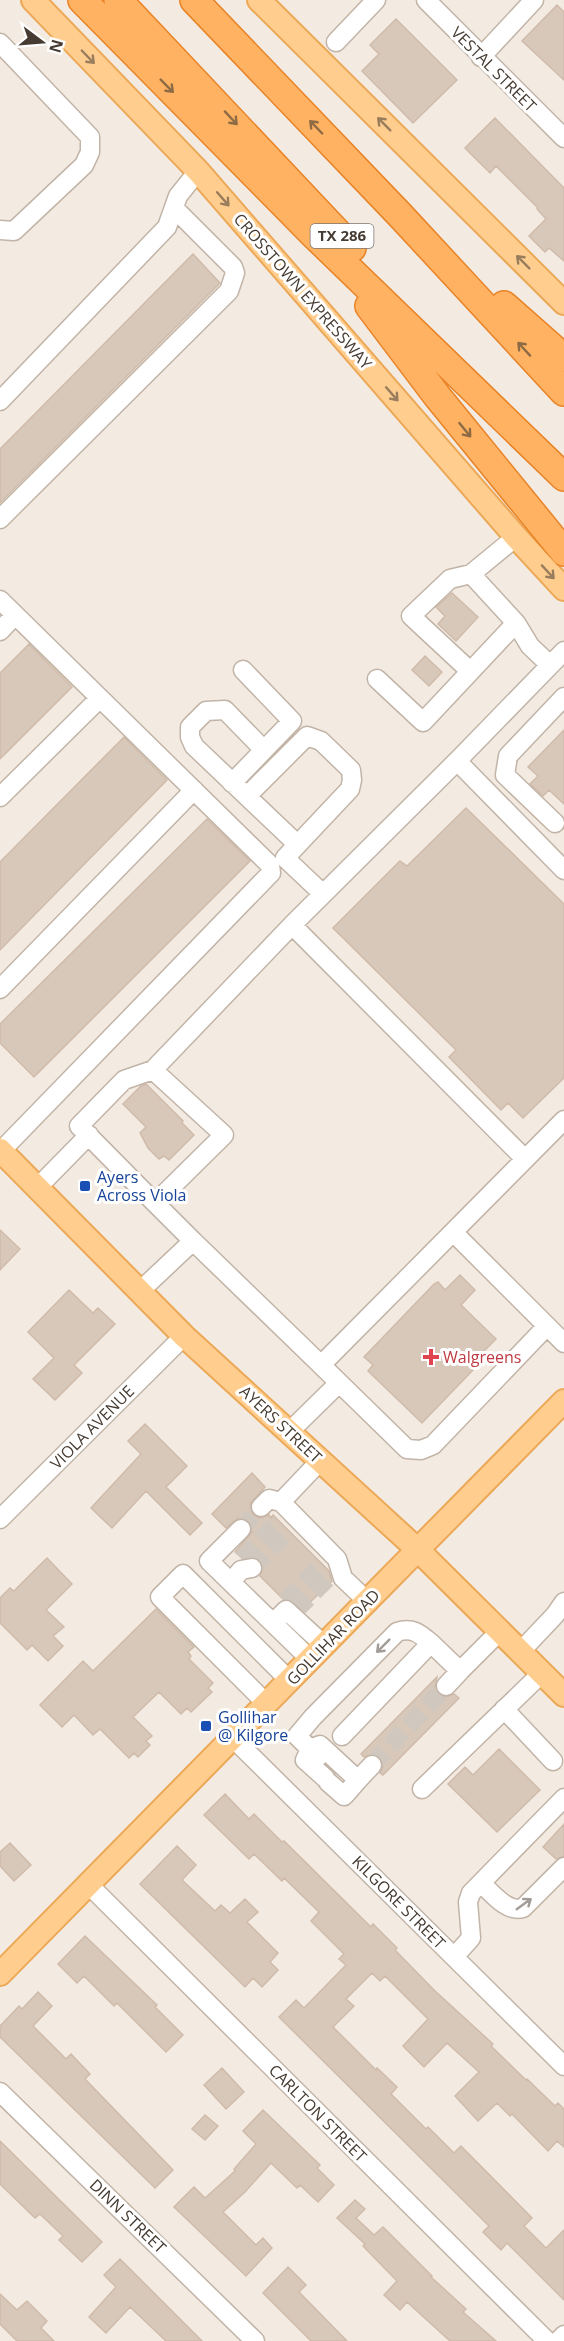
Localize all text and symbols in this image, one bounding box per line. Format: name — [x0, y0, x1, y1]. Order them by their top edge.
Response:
north arrow — [12, 12, 72, 72]
street label: VESTAL STREET — [446, 21, 542, 117]
text: N — [44, 37, 69, 55]
one-way arrow — [81, 50, 96, 65]
one-way arrow — [160, 79, 175, 94]
one-way arrow — [224, 111, 238, 126]
one-way arrow — [377, 117, 392, 132]
one-way arrow — [309, 120, 324, 135]
one-way arrow — [216, 191, 229, 207]
street label: CROSSTOWN EXPRESSWAY — [229, 208, 377, 374]
road number: TX 286 — [310, 224, 374, 248]
one-way arrow — [515, 254, 530, 269]
one-way arrow — [517, 342, 531, 357]
one-way arrow — [384, 385, 398, 401]
one-way arrow — [458, 422, 471, 438]
one-way arrow — [541, 564, 555, 579]
place label: Ayers Across Viola — [97, 1166, 186, 1206]
marker: Ayers Across Viola — [78, 1179, 92, 1193]
place label: Walgreens — [443, 1346, 521, 1368]
marker: Walgreens — [424, 1350, 438, 1364]
street label: VIOLA AVENUE — [45, 1380, 139, 1474]
street label: AYERS STREET — [235, 1380, 327, 1468]
street label: GOLLIHAR ROAD — [282, 1584, 384, 1690]
one-way arrow — [376, 1638, 391, 1653]
place label: Gollihar @ Kilgore — [218, 1706, 288, 1746]
marker: Gollihar @ Kilgore — [199, 1719, 213, 1733]
street label: KILGORE STREET — [347, 1850, 451, 1954]
one-way arrow — [516, 1898, 532, 1910]
street label: CARLTON STREET — [264, 2059, 372, 2167]
street label: DINN STREET — [85, 2174, 171, 2258]

